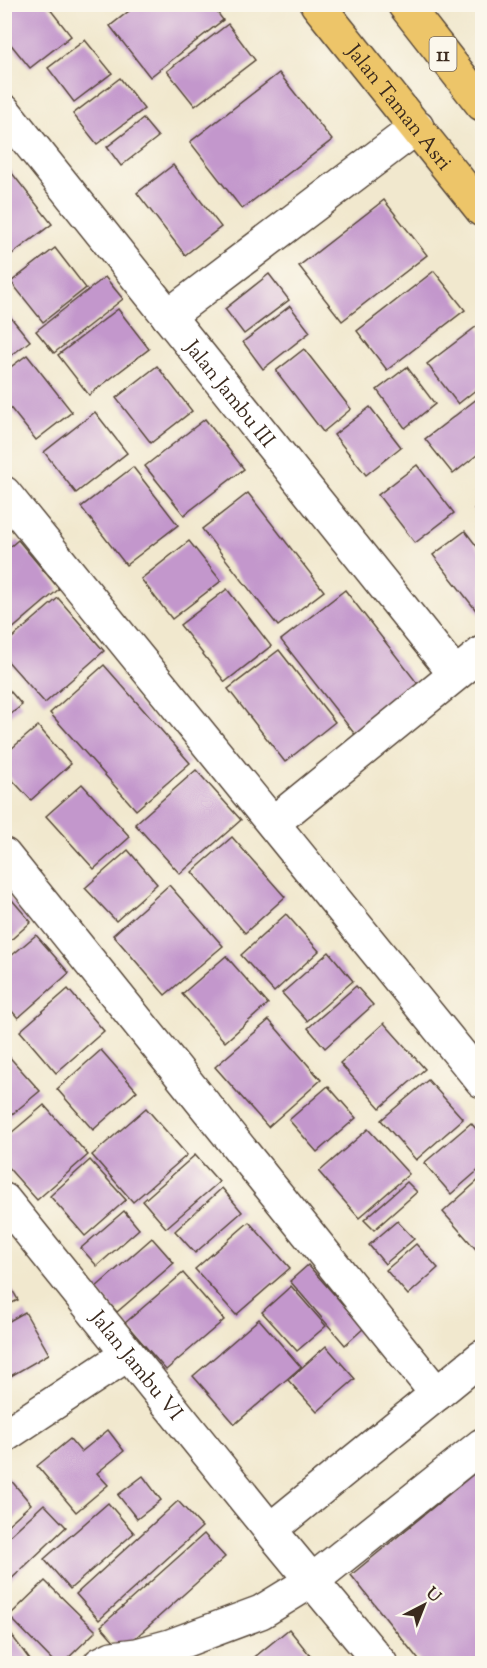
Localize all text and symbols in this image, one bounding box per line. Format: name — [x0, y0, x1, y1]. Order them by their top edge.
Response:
road number: 11 — [430, 37, 456, 71]
street label: Jalan Taman Asri — [337, 38, 458, 178]
street label: Jalan Jambu III — [176, 334, 281, 455]
street label: Jalan Jambu VI — [81, 1304, 189, 1428]
north arrow — [394, 1575, 454, 1635]
text: U — [420, 1583, 446, 1609]

